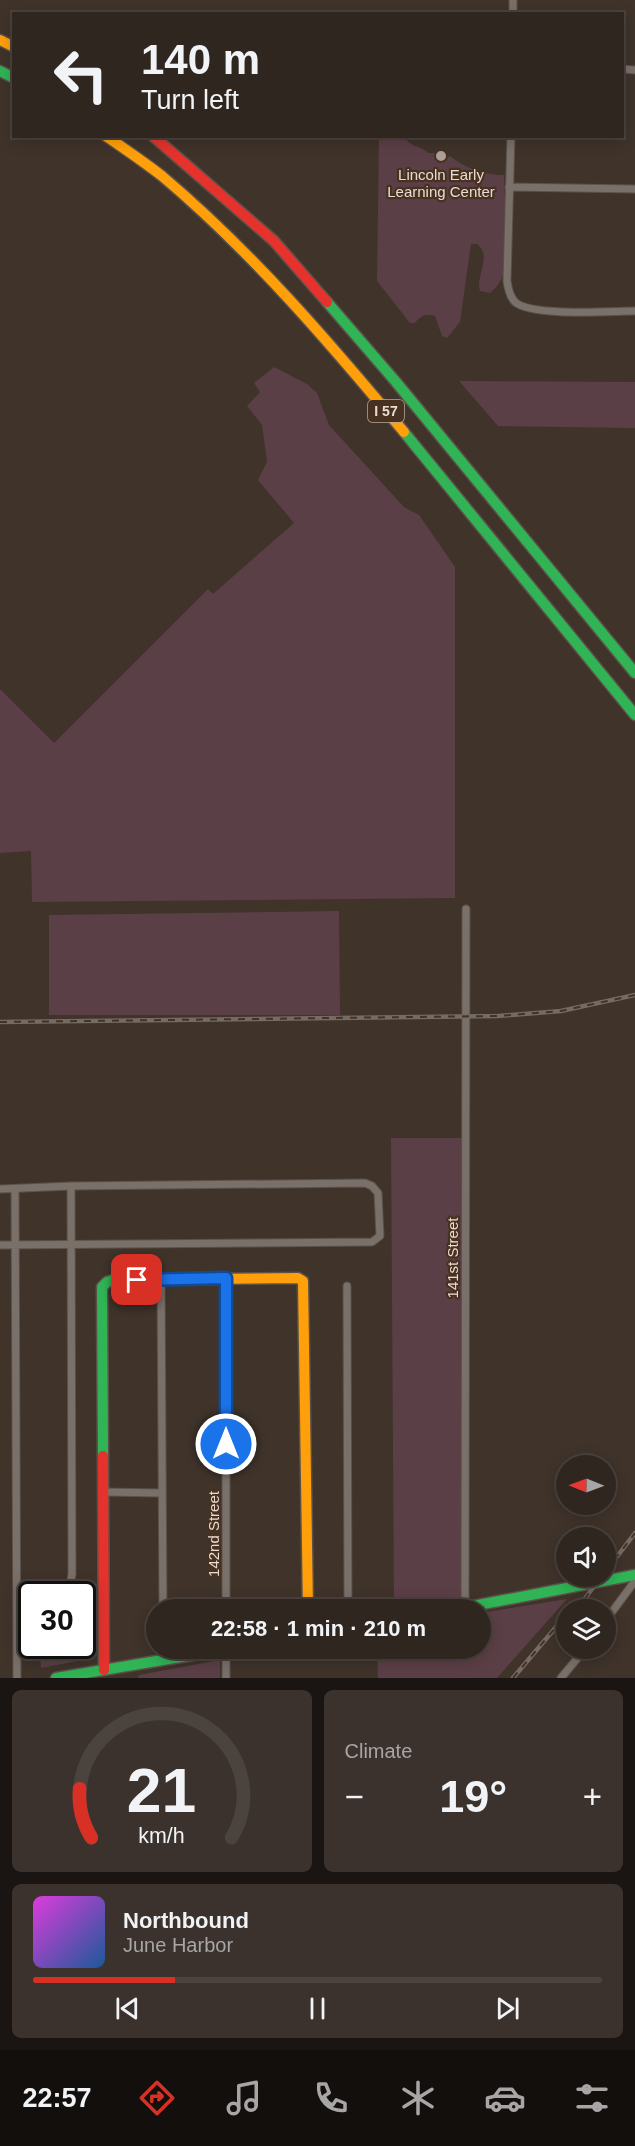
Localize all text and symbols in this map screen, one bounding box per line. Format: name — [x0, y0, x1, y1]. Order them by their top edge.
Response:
icon: left — [42, 36, 120, 114]
text: 140 m — [141, 36, 260, 83]
text: Turn left — [141, 85, 239, 115]
marker: Lincoln Early Learning Center — [434, 149, 448, 163]
place label: Lincoln Early Learning Center — [387, 166, 495, 200]
road number: I 57 — [368, 400, 404, 422]
street label: 141st Street — [444, 1217, 461, 1298]
pin — [111, 1254, 162, 1305]
icon: arrive — [120, 1263, 153, 1296]
position arrow — [194, 1412, 258, 1476]
north arrow — [556, 1455, 616, 1515]
map controls — [556, 1455, 616, 1659]
street label: 142nd Street — [205, 1490, 222, 1577]
button: sound — [556, 1527, 616, 1587]
speed limit sign: 30 — [18, 1581, 96, 1659]
button: layers — [556, 1599, 616, 1659]
text: 22:58 · 1 min · 210 m — [211, 1616, 426, 1641]
text: Climate — [345, 1740, 412, 1762]
text: 21 — [127, 1756, 196, 1825]
text: 19° — [439, 1771, 507, 1822]
text: − — [345, 1778, 364, 1815]
text: + — [583, 1778, 602, 1815]
text: km/h — [139, 1824, 185, 1848]
text: Northbound — [123, 1908, 249, 1933]
text: June Harbor — [123, 1934, 233, 1956]
icon: previous — [111, 1992, 144, 2025]
icon: pause — [301, 1992, 334, 2025]
icon: next — [491, 1992, 524, 2025]
icon: directions — [136, 2077, 178, 2119]
icon: music — [223, 2077, 265, 2119]
icon: phone — [310, 2077, 352, 2119]
icon: climate — [397, 2077, 439, 2119]
icon: car — [484, 2077, 526, 2119]
icon: filters — [571, 2077, 613, 2119]
text: 22:57 — [22, 2083, 91, 2113]

